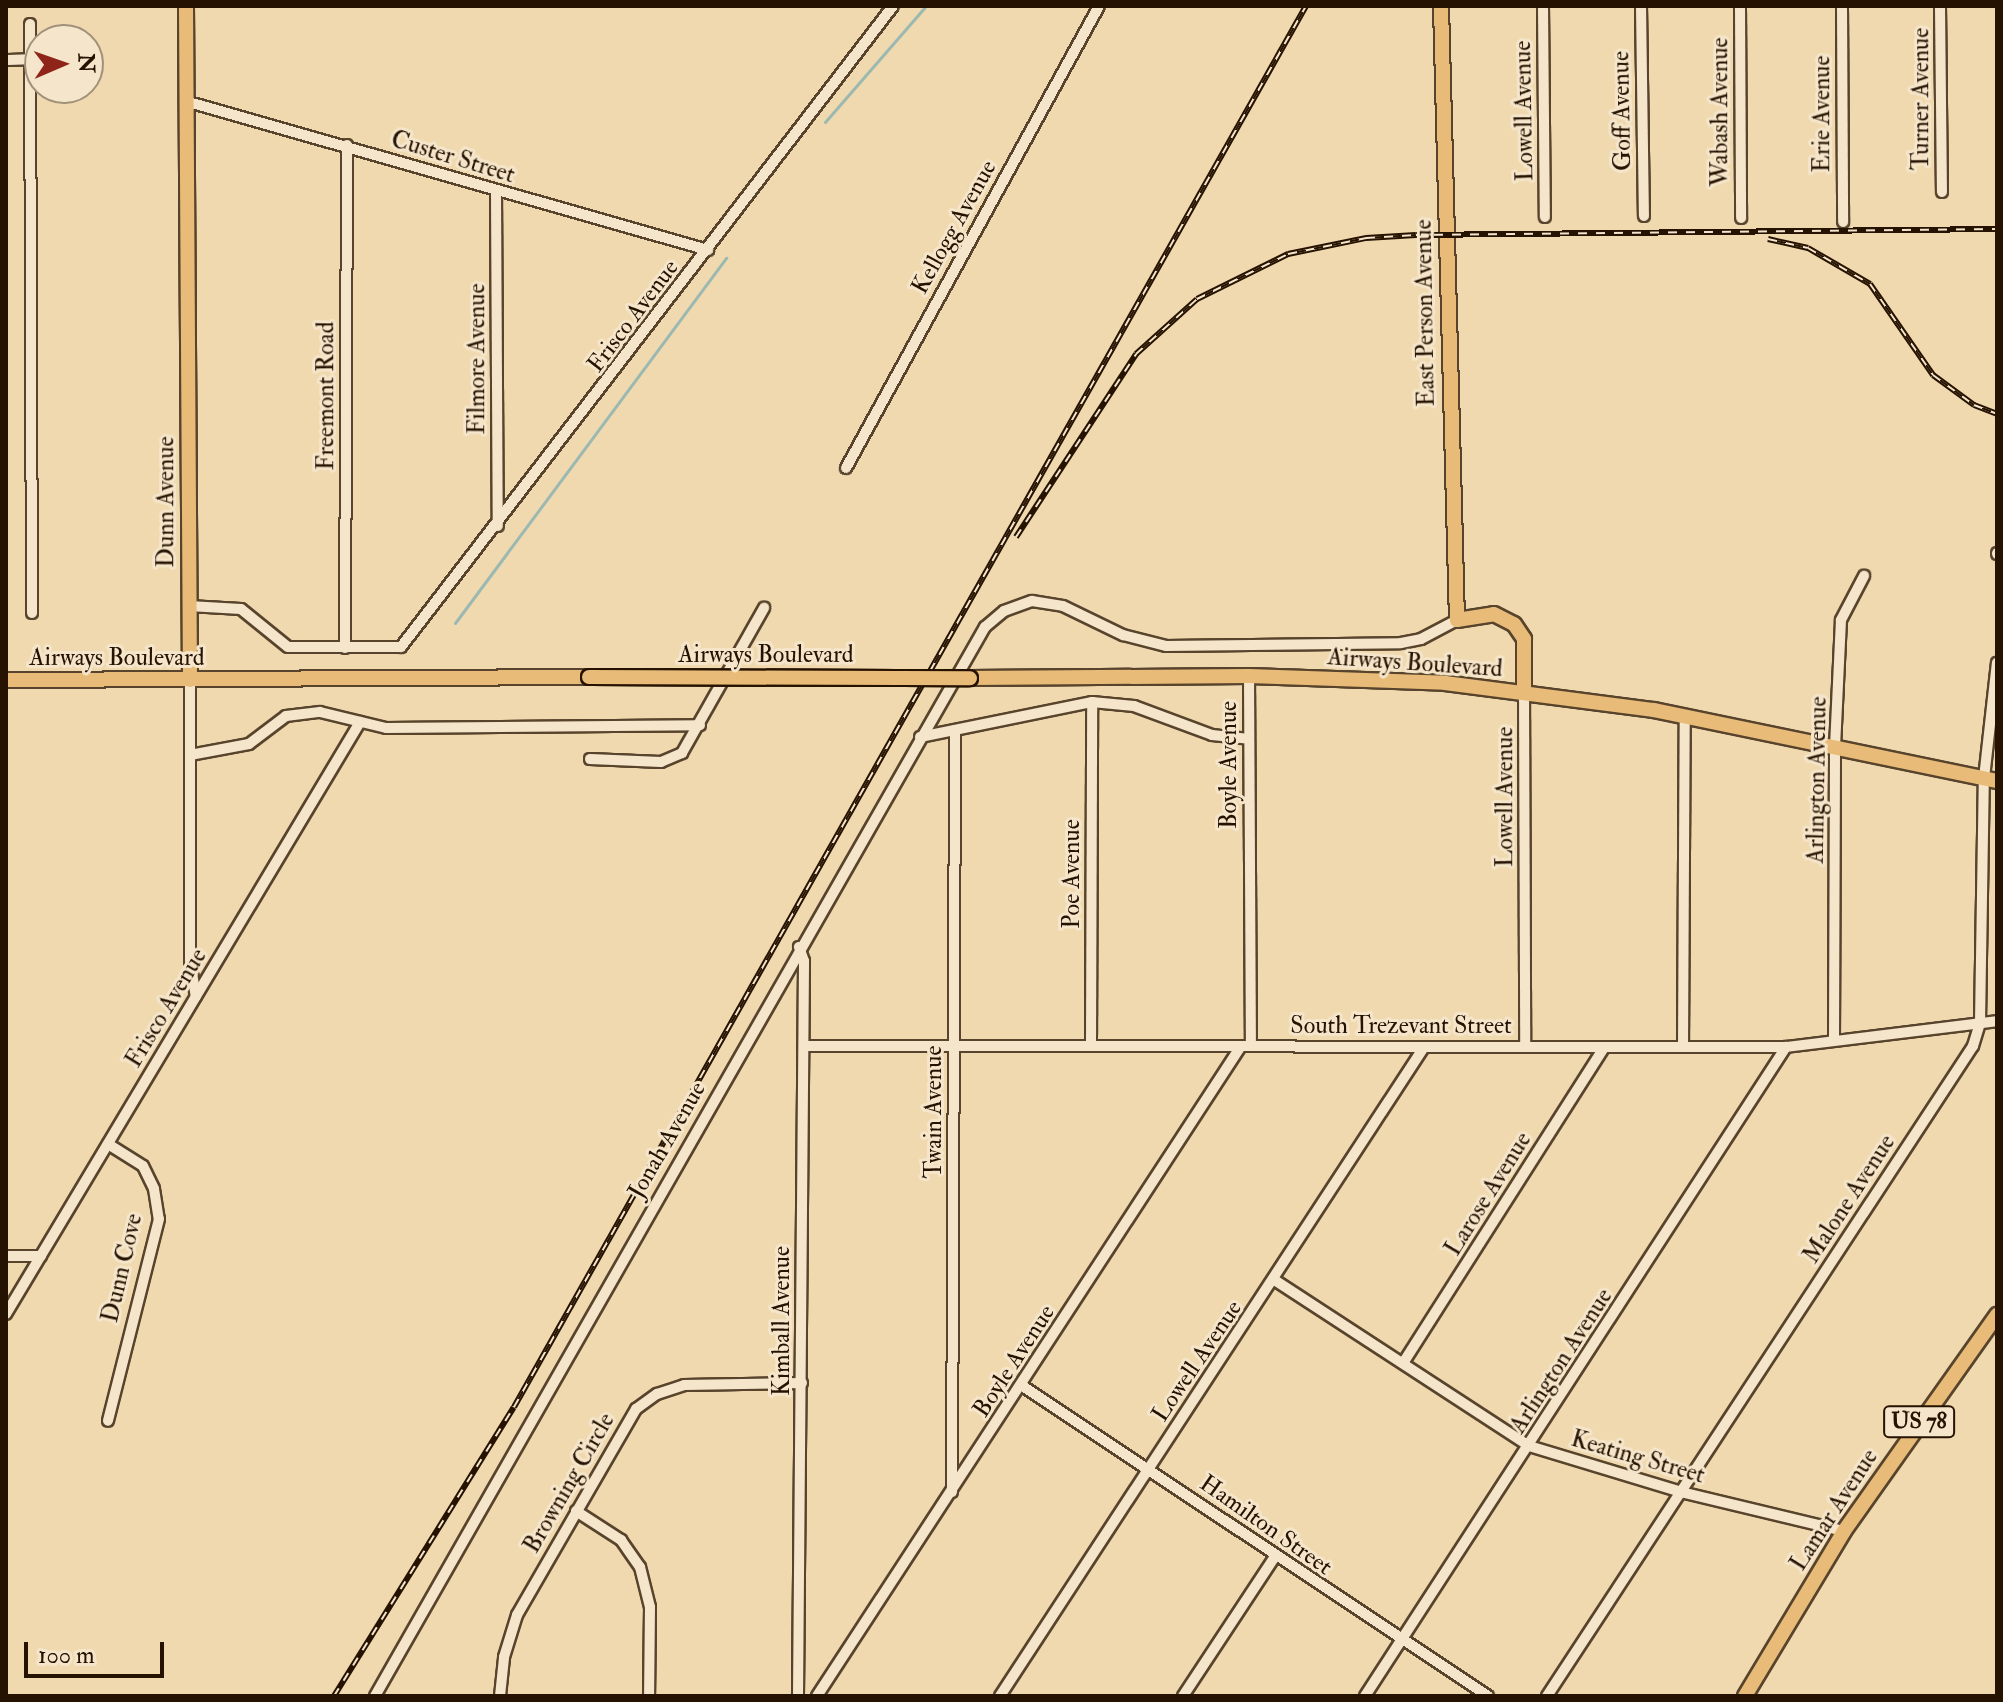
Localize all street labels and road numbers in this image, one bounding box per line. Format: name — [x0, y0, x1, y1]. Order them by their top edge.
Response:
street label: Turner Avenue — [1907, 28, 1935, 170]
street label: Wabash Avenue — [1706, 37, 1734, 187]
street label: Lowell Avenue — [1508, 41, 1540, 181]
street label: Goff Avenue — [1607, 51, 1637, 171]
street label: Erie Avenue — [1808, 55, 1836, 173]
street label: Custer Street — [388, 125, 518, 189]
street label: Kellogg Avenue — [905, 155, 1003, 299]
street label: East Person Avenue — [1409, 219, 1441, 407]
street label: Frisco Avenue — [581, 254, 685, 378]
street label: Filmore Avenue — [463, 284, 491, 434]
street label: Freemont Road — [312, 322, 340, 470]
street label: Dunn Avenue — [152, 436, 180, 568]
street label: Airways Boulevard — [678, 641, 854, 669]
street label: Airways Boulevard — [1327, 643, 1503, 683]
street label: Airways Boulevard — [29, 644, 205, 672]
street label: Arlington Avenue — [1801, 696, 1833, 864]
street label: Boyle Avenue — [1215, 701, 1243, 829]
street label: Lowell Avenue — [1491, 727, 1519, 867]
street label: Poe Avenue — [1058, 819, 1086, 929]
street label: Frisco Avenue — [119, 943, 213, 1073]
street label: South Trezevant Street — [1290, 1012, 1512, 1040]
street label: Twain Avenue — [920, 1045, 948, 1179]
street label: Jonah Avenue — [622, 1076, 712, 1204]
street label: Larose Avenue — [1439, 1127, 1537, 1261]
street label: Malone Avenue — [1797, 1129, 1901, 1269]
street label: Dunn Cove — [95, 1211, 149, 1325]
street label: Kimball Avenue — [768, 1246, 796, 1396]
street label: Arlington Avenue — [1503, 1283, 1619, 1439]
street label: Lowell Avenue — [1146, 1295, 1248, 1427]
street label: Boyle Avenue — [967, 1299, 1061, 1423]
road number: US 78 — [1883, 1404, 1955, 1440]
street label: Browning Circle — [517, 1408, 621, 1558]
street label: Keating Street — [1568, 1424, 1708, 1490]
street label: Lamar Avenue — [1784, 1444, 1884, 1576]
street label: Hamilton Street — [1194, 1469, 1338, 1581]

